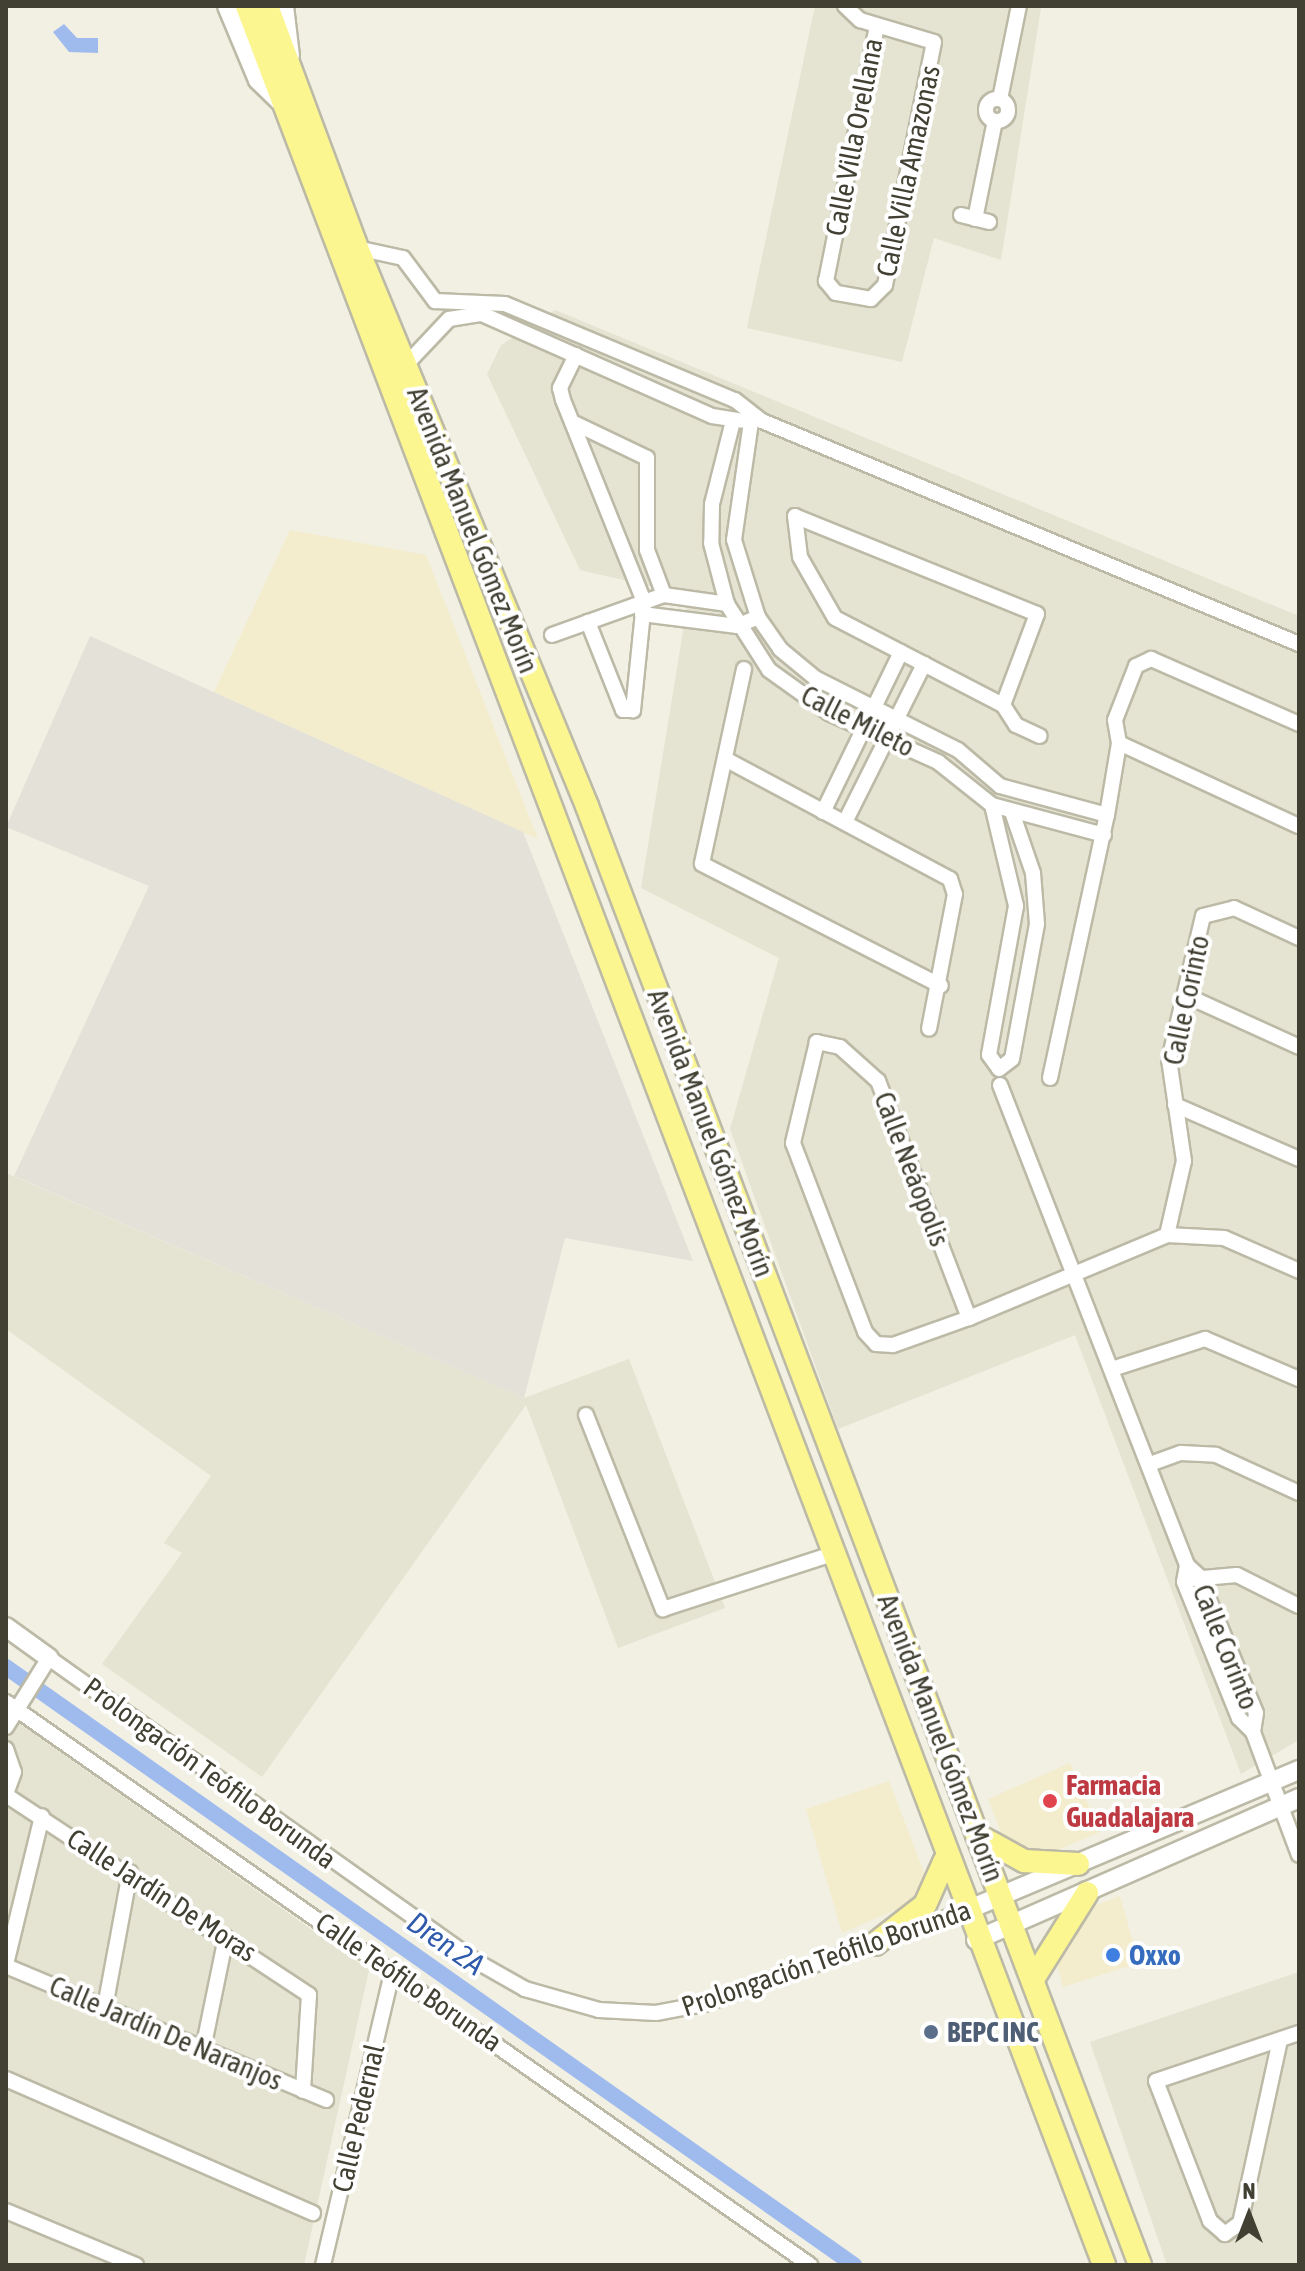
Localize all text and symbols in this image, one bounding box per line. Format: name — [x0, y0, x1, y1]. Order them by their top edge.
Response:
street label: Calle Villa Orellana — [818, 35, 890, 239]
street label: Calle Villa Amazonas — [869, 62, 947, 280]
street label: Avenida Manuel Gómez Morín — [400, 382, 546, 678]
street label: Calle Mileto — [796, 678, 920, 764]
street label: Calle Corinto — [1156, 932, 1216, 1068]
street label: Avenida Manuel Gómez Morín — [641, 984, 781, 1282]
street label: Calle Neáopolis — [867, 1087, 957, 1251]
street label: Calle Corinto — [1186, 1580, 1266, 1714]
street label: Avenida Manuel Gómez Morín — [871, 1589, 1011, 1887]
street label: Prolongación Teófilo Borunda — [77, 1670, 343, 1876]
place label: Farmacia Guadalajara — [1066, 1768, 1194, 1834]
marker: Farmacia Guadalajara — [1041, 1792, 1059, 1810]
street label: Calle Jardín De Moras — [61, 1821, 263, 1969]
street label: Prolongación Teófilo Borunda — [677, 1893, 975, 2023]
water label: Dren 2A — [401, 1904, 491, 1982]
street label: Calle Teófilo Borunda — [309, 1905, 509, 2059]
place label: Oxxo — [1129, 1938, 1181, 1972]
marker: Oxxo — [1104, 1946, 1122, 1964]
street label: Calle Jardín De Naranjos — [45, 1969, 287, 2097]
place label: BEPC INC — [947, 2015, 1039, 2049]
marker: BEPC INC — [922, 2023, 940, 2041]
street label: Calle Pedernal — [325, 2041, 391, 2195]
north arrow — [1209, 2175, 1289, 2255]
text: N — [1243, 2178, 1255, 2204]

